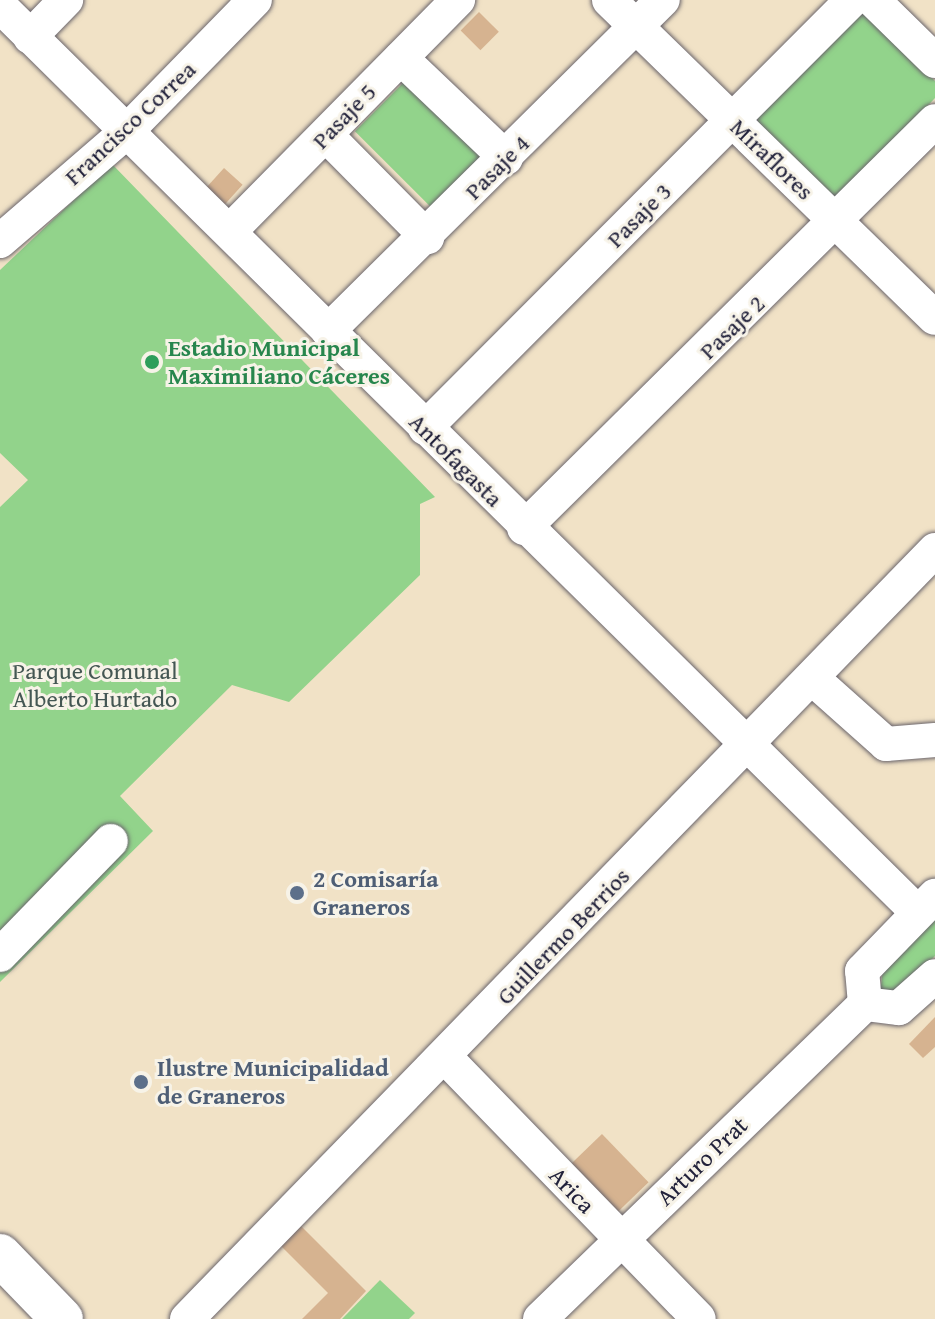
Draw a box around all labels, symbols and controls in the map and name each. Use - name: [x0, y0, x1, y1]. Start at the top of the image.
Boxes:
- street label: Francisco Correa: [59, 55, 201, 191]
- street label: Pasaje 5: [306, 77, 382, 155]
- street label: Miraflores: [724, 112, 820, 206]
- street label: Pasaje 4: [459, 129, 535, 205]
- street label: Pasaje 3: [601, 177, 677, 253]
- street label: Pasaje 2: [693, 289, 771, 365]
- place label: Estadio Municipal Maximiliano Cáceres: [168, 334, 390, 390]
- marker: Estadio Municipal Maximiliano Cáceres: [143, 353, 161, 371]
- street label: Antofagasta: [403, 407, 509, 513]
- park label: Parque Comunal Alberto Hurtado: [12, 657, 178, 713]
- street label: Guillermo Berrios: [491, 862, 635, 1010]
- place label: 2 Comisaría Graneros: [313, 865, 438, 921]
- marker: 2 Comisaría Graneros: [288, 884, 306, 902]
- place label: Ilustre Municipalidad de Graneros: [157, 1054, 389, 1110]
- marker: Ilustre Municipalidad de Graneros: [132, 1073, 150, 1091]
- street label: Arturo Prat: [651, 1111, 753, 1211]
- street label: Arica: [543, 1161, 601, 1219]

